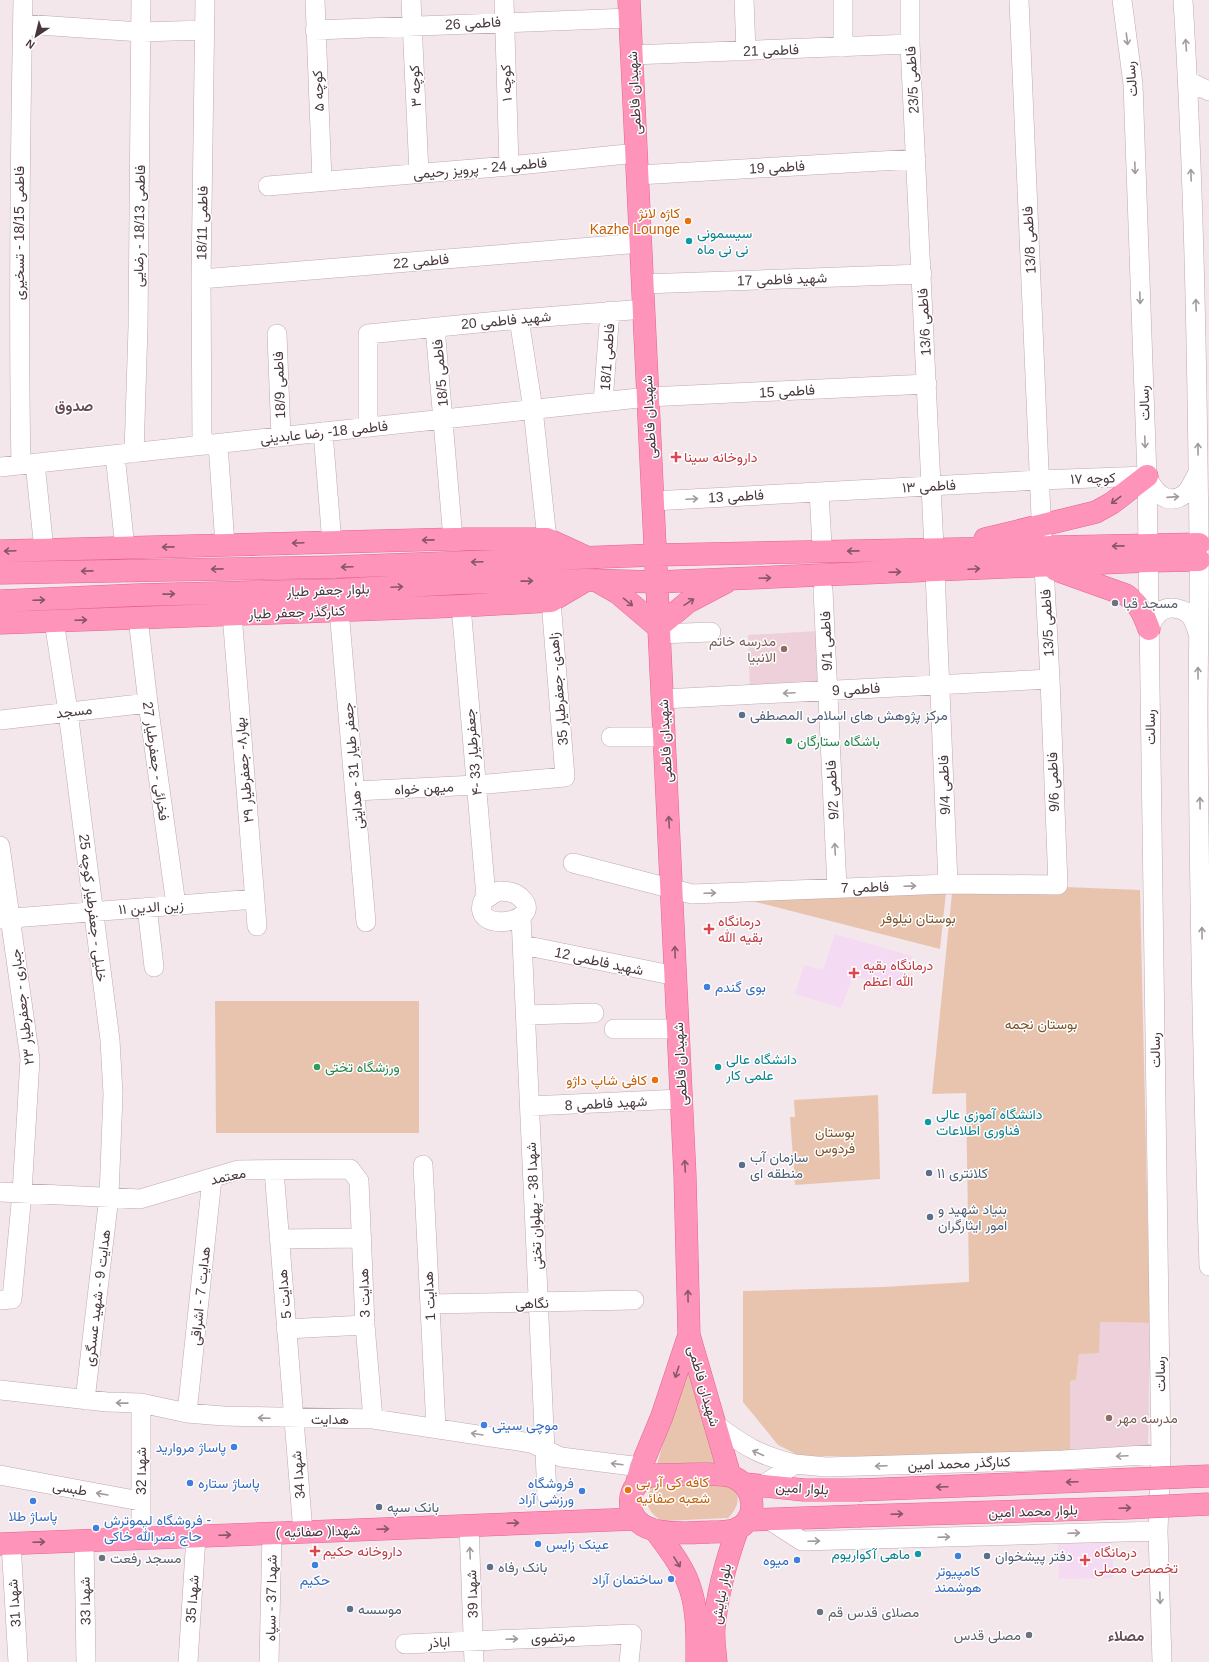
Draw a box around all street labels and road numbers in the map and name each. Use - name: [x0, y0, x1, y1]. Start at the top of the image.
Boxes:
- street label: فاطمی 26: [445, 14, 501, 33]
- street label: فاطمی 21: [743, 41, 799, 60]
- street label: فاطمی 23/5: [902, 46, 923, 114]
- street label: شهیدان فاطمی: [624, 51, 645, 135]
- street label: رسالت: [1121, 60, 1142, 97]
- street label: کوچه ۳: [406, 64, 426, 107]
- street label: کوچه ۱: [497, 64, 517, 102]
- street label: کوچه ۵: [309, 70, 329, 112]
- street label: فاطمی 24 - پرویز رحیمی: [412, 154, 548, 184]
- street label: فاطمی 19: [749, 158, 805, 177]
- street label: فاطمی 18/13 - رضایی: [130, 165, 149, 287]
- street label: فاطمی 18/15 - تسخیری: [11, 166, 28, 300]
- street label: فاطمی 18/11: [193, 186, 212, 260]
- street label: فاطمی 13/8: [1019, 206, 1040, 274]
- street label: فاطمی 22: [392, 251, 450, 272]
- street label: شهید فاطمی 17: [737, 269, 827, 290]
- street label: فاطمی 13/6: [914, 288, 935, 356]
- street label: شهید فاطمی 20: [460, 308, 552, 333]
- street label: فاطمی 18/1: [597, 323, 618, 391]
- street label: فاطمی 18/5: [429, 339, 452, 407]
- street label: فاطمی 18/9: [270, 351, 289, 419]
- street label: شهیدان فاطمی: [639, 375, 660, 459]
- street label: فاطمی 15: [759, 382, 815, 401]
- street label: رسالت: [1135, 385, 1154, 421]
- street label: فاطمی 18- رضا عابدینی: [259, 417, 389, 448]
- street label: کوچه ۱۷: [1070, 469, 1116, 489]
- street label: فاطمی ۱۳: [902, 477, 956, 496]
- street label: فاطمی 13: [708, 487, 764, 506]
- street label: بلوار جعفر طیار: [285, 581, 370, 600]
- street label: فاطمی 13/5: [1037, 589, 1058, 657]
- street label: کنارگذر جعفر طیار: [247, 602, 346, 623]
- street label: فاطمی 9/1: [817, 611, 836, 671]
- street label: زاهدی- جعفرطیار 35: [545, 631, 572, 746]
- street label: فاطمی 9: [832, 680, 881, 699]
- street label: شهیدان فاطمی: [655, 699, 676, 783]
- street label: فخرائی - جعفرطیار 27: [139, 700, 172, 822]
- street label: مسجد: [55, 701, 93, 722]
- street label: جعفر طیار 31 - هدایتی: [339, 702, 368, 830]
- street label: ۴- جعفرطیار 33: [461, 708, 486, 796]
- street label: رسالت: [1142, 709, 1159, 745]
- street label: بهار۸- جعفرطیار ۲۹: [231, 717, 258, 823]
- street label: فاطمی 9/6: [1044, 752, 1063, 812]
- street label: فاطمی 9/4: [935, 755, 954, 815]
- street label: فاطمی 9/2: [822, 760, 843, 820]
- street label: میهن خواه: [394, 778, 454, 799]
- street label: خلیلی - جعفرطیار کوچه 25: [74, 833, 110, 983]
- street label: فاطمی 7: [841, 878, 889, 897]
- street label: زین الدین ۱۱: [118, 897, 184, 918]
- street label: شهید فاطمی 12: [553, 944, 645, 979]
- street label: جباری - جعفرطیار ۲۳: [7, 948, 38, 1066]
- street label: شهیدان فاطمی: [670, 1022, 691, 1106]
- street label: رسالت: [1147, 1032, 1164, 1068]
- street label: شهید فاطمی 8: [564, 1093, 648, 1114]
- street label: شهدا 38 - پهلوان تختی: [523, 1142, 547, 1270]
- street label: معتمد: [209, 1164, 247, 1188]
- street label: هدایت 9 - شهید عسگری: [81, 1228, 114, 1368]
- street label: هدایت 7 - اشراقی: [187, 1245, 214, 1346]
- street label: هدایت 5: [274, 1268, 294, 1319]
- street label: هدایت 3: [355, 1268, 373, 1318]
- street label: هدایت 1: [420, 1271, 438, 1321]
- street label: نگاهی: [515, 1295, 549, 1312]
- street label: شهیدان فاطمی: [684, 1344, 723, 1429]
- street label: رسالت: [1152, 1356, 1169, 1392]
- street label: هدایت: [311, 1411, 349, 1427]
- street label: شهدا 32: [133, 1447, 150, 1495]
- street label: شهدا 34: [288, 1450, 309, 1500]
- street label: کنارگذر محمد امین: [907, 1453, 1011, 1474]
- street label: طبسی: [51, 1477, 89, 1500]
- street label: بلوار امین: [775, 1479, 829, 1498]
- street label: بلوار محمد امین: [988, 1501, 1078, 1522]
- street label: شهدا( صفائیه ): [275, 1522, 361, 1541]
- street label: شهدا 37 - سپاه: [262, 1554, 282, 1642]
- street label: بلوار نیایش: [708, 1562, 735, 1626]
- street label: شهدا 39: [463, 1570, 482, 1618]
- street label: شهدا 35: [182, 1574, 203, 1624]
- street label: شهدا 33: [77, 1577, 94, 1625]
- street label: شهدا 31: [4, 1578, 25, 1628]
- street label: مرتضوی: [531, 1628, 575, 1647]
- street label: اباذر: [426, 1633, 451, 1652]

